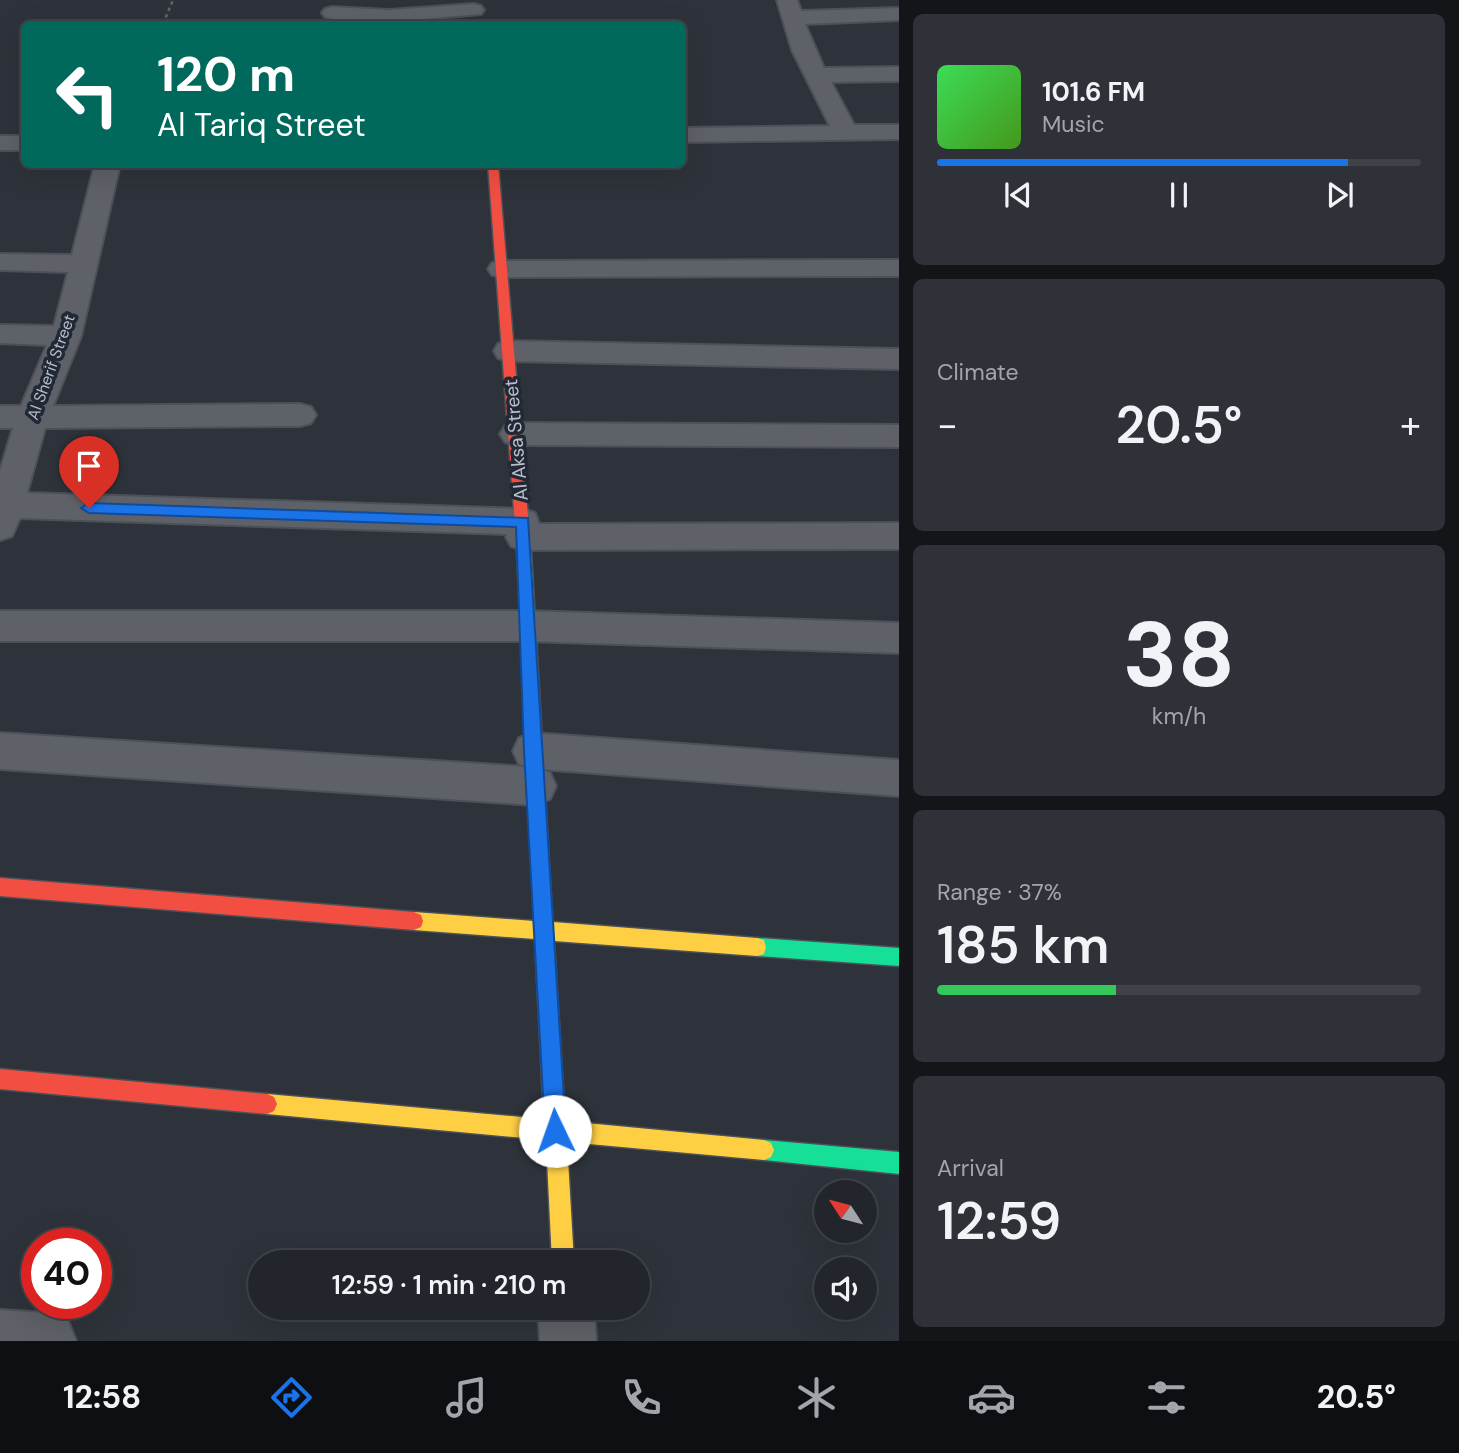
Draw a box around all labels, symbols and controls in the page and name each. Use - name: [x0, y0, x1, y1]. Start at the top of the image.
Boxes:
- text: 120 m: [157, 42, 295, 106]
- icon: left: [42, 49, 133, 140]
- text: 101.6 FM: [1042, 75, 1145, 109]
- text: Al Tariq Street: [157, 104, 366, 146]
- text: Music: [1042, 109, 1105, 139]
- icon: previous: [999, 176, 1037, 214]
- icon: pause: [1160, 176, 1198, 214]
- icon: next: [1321, 176, 1359, 214]
- street label: Al Sherif Street: [22, 311, 80, 423]
- text: Climate: [937, 357, 1019, 387]
- street label: Al Aksa Street: [498, 378, 534, 502]
- text: 20.5°: [1116, 391, 1242, 459]
- text: −: [937, 400, 958, 450]
- text: +: [1400, 400, 1421, 450]
- pin: [59, 436, 119, 508]
- icon: arrive: [70, 447, 108, 485]
- text: 38: [1123, 596, 1235, 714]
- text: km/h: [1152, 701, 1206, 731]
- text: Range · 37%: [937, 877, 1062, 907]
- text: 185 km: [937, 911, 1109, 979]
- position arrow: [518, 1094, 592, 1168]
- text: Arrival: [937, 1153, 1004, 1183]
- north arrow: [814, 1180, 877, 1242]
- map controls: [814, 1180, 877, 1320]
- text: 12:59: [937, 1187, 1061, 1255]
- speed limit sign: 40: [21, 1228, 112, 1319]
- button: sound: [814, 1257, 877, 1320]
- text: 12:59 · 1 min · 210 m: [332, 1268, 566, 1302]
- icon: directions: [267, 1373, 316, 1422]
- icon: music: [442, 1373, 491, 1422]
- icon: phone: [617, 1373, 666, 1422]
- icon: climate: [792, 1373, 841, 1422]
- icon: car: [967, 1373, 1016, 1422]
- icon: filters: [1142, 1373, 1191, 1422]
- text: 12:58: [63, 1376, 141, 1418]
- text: 20.5°: [1317, 1376, 1396, 1418]

